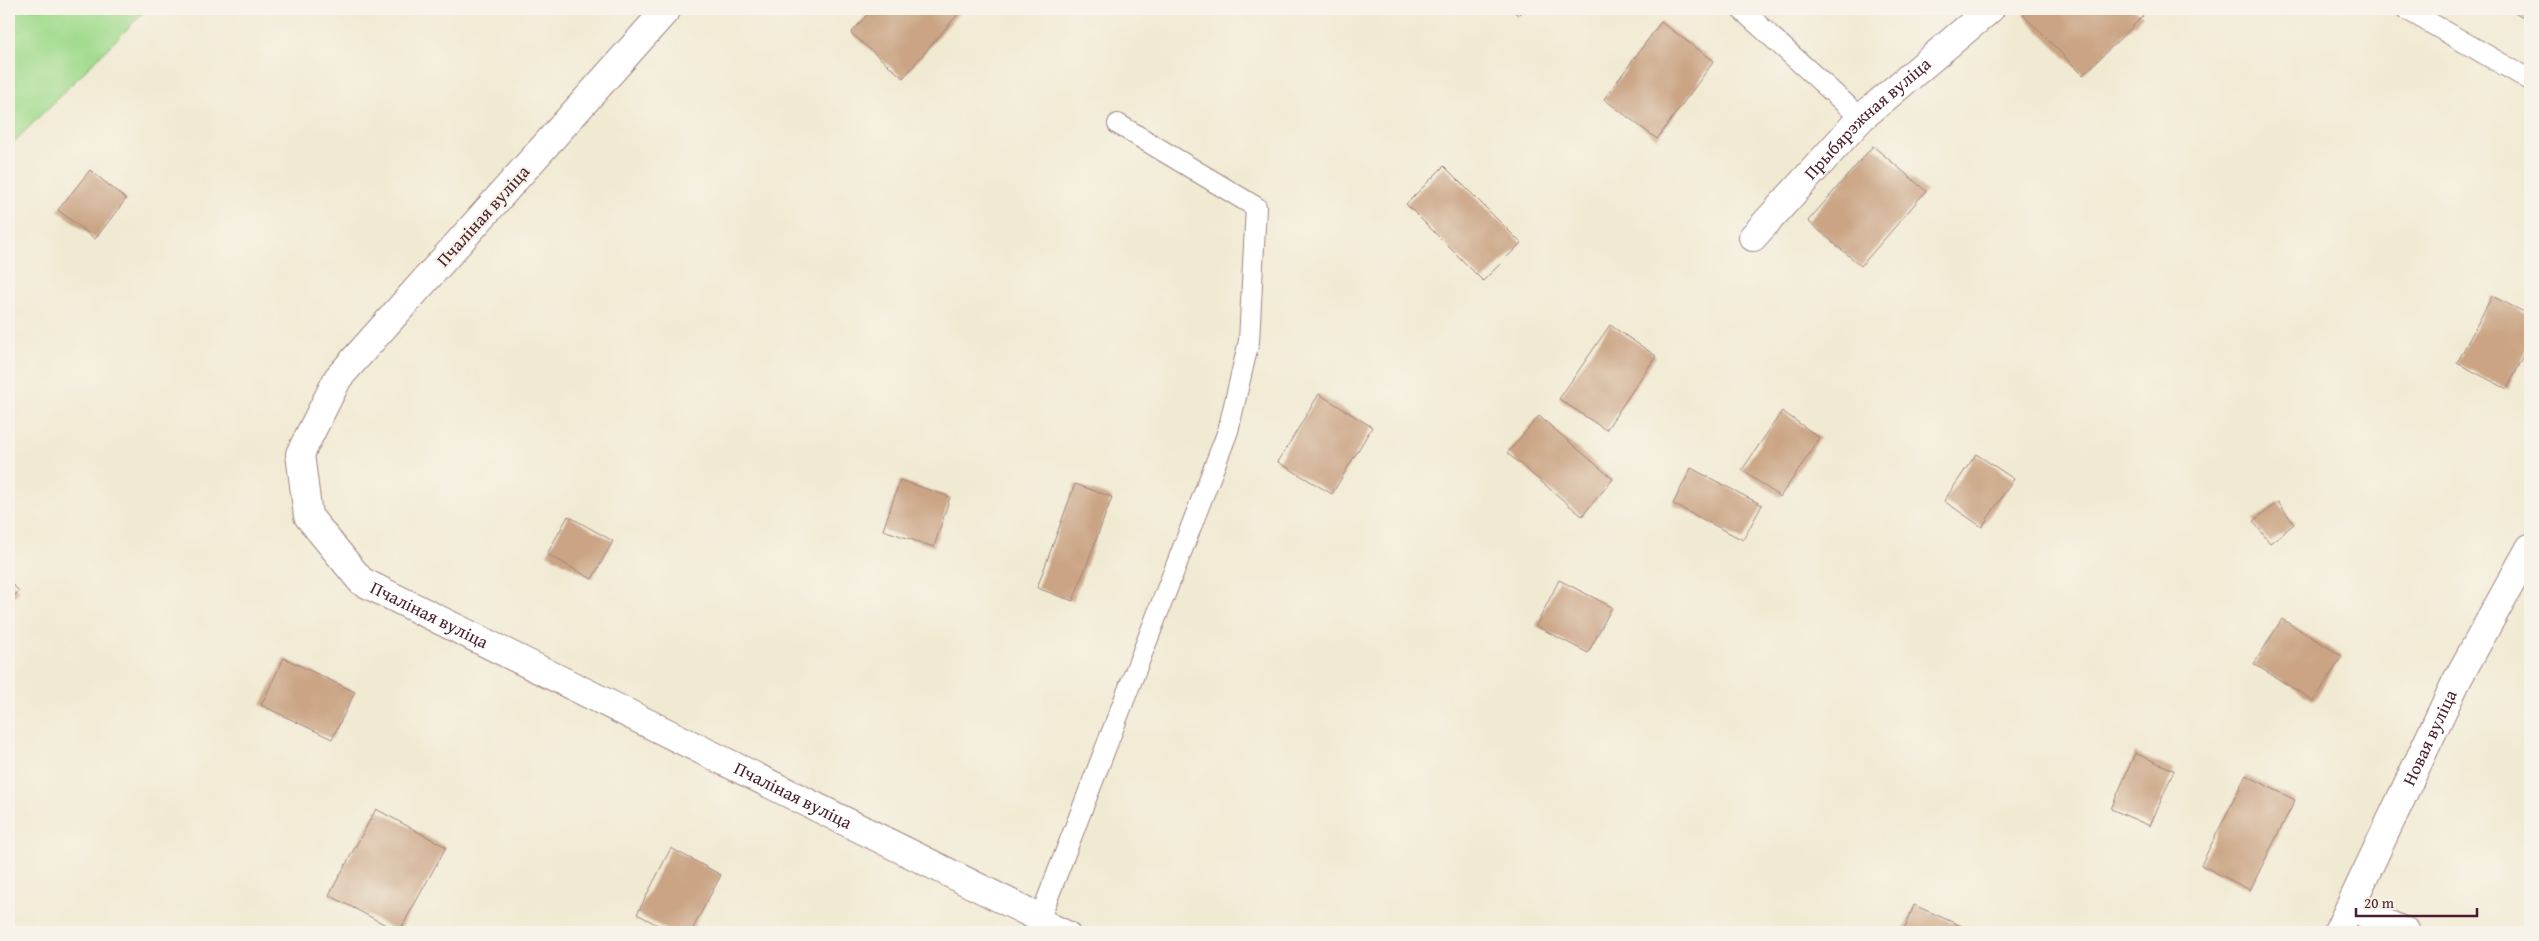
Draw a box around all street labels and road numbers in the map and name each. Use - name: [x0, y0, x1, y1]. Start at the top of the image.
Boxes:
- street label: Прыбярэжная вуліца: [1797, 50, 1937, 186]
- street label: Пчаліная вуліца: [430, 159, 536, 272]
- street label: Пчаліная вуліца: [366, 574, 494, 655]
- street label: Новая вуліца: [2395, 685, 2464, 790]
- street label: Пчаліная вуліца: [730, 754, 857, 836]

